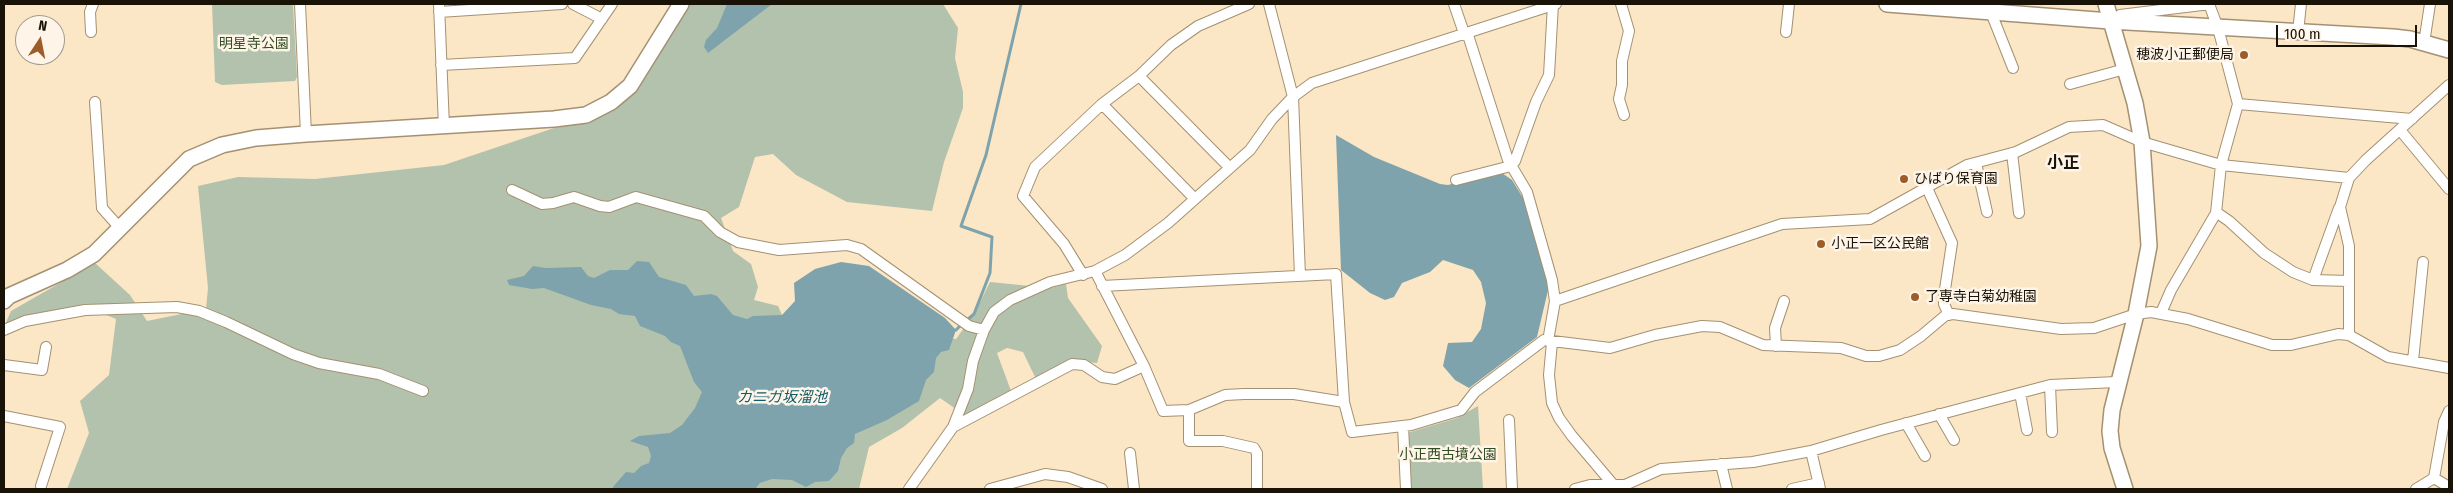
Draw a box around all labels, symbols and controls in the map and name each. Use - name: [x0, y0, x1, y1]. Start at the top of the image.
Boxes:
- north arrow: [15, 15, 65, 65]
- scale bar: [2278, 15, 2419, 47]
- text: N: [37, 17, 48, 35]
- text: 100 m: [2284, 25, 2321, 43]
- park label: 明星寺公園: [219, 36, 289, 52]
- place label: 穂波小正郵便局: [2136, 47, 2234, 63]
- marker: 穂波小正郵便局: [2238, 49, 2250, 61]
- district label: 小正: [2047, 154, 2079, 174]
- place label: ひばり保育園: [1914, 171, 1998, 187]
- marker: ひばり保育園: [1898, 173, 1910, 185]
- place label: 小正一区公民館: [1831, 236, 1929, 252]
- marker: 小正一区公民館: [1815, 238, 1827, 250]
- place label: 了専寺白菊幼稚園: [1925, 289, 2037, 305]
- marker: 了専寺白菊幼稚園: [1909, 291, 1921, 303]
- water label: カニガ坂溜池: [737, 389, 827, 407]
- park label: 小正西古墳公園: [1399, 447, 1497, 463]

